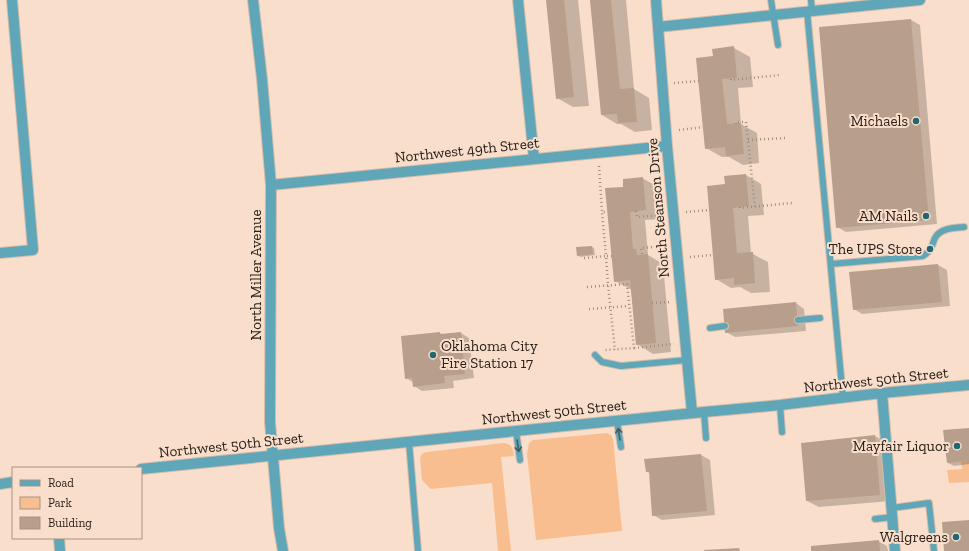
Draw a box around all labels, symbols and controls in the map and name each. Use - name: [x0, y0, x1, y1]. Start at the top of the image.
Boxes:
- place label: Michaels: [850, 112, 908, 130]
- marker: Michaels: [911, 116, 921, 126]
- street label: Northwest 49th Street: [394, 133, 541, 167]
- street label: North Steanson Drive: [643, 137, 673, 279]
- place label: AM Nails: [859, 207, 918, 225]
- street label: North Miller Avenue: [247, 210, 265, 340]
- marker: AM Nails: [921, 211, 931, 221]
- place label: The UPS Store: [828, 240, 922, 258]
- marker: The UPS Store: [925, 244, 935, 254]
- place label: Oklahoma City Fire Station 17: [441, 337, 538, 372]
- marker: Oklahoma City Fire Station 17: [428, 350, 438, 360]
- street label: Northwest 50th Street: [803, 363, 950, 397]
- street label: Northwest 50th Street: [481, 395, 628, 429]
- street label: Northwest 50th Street: [158, 428, 305, 462]
- one-way arrow: [615, 428, 623, 441]
- place label: Mayfair Liquor: [853, 437, 949, 455]
- one-way arrow: [514, 439, 522, 452]
- marker: Mayfair Liquor: [952, 441, 962, 451]
- legend: [12, 467, 142, 539]
- text: Road: [48, 476, 74, 490]
- text: Park: [48, 496, 73, 510]
- text: Building: [48, 516, 92, 530]
- place label: Walgreens: [880, 528, 948, 546]
- marker: Walgreens: [951, 532, 961, 542]

